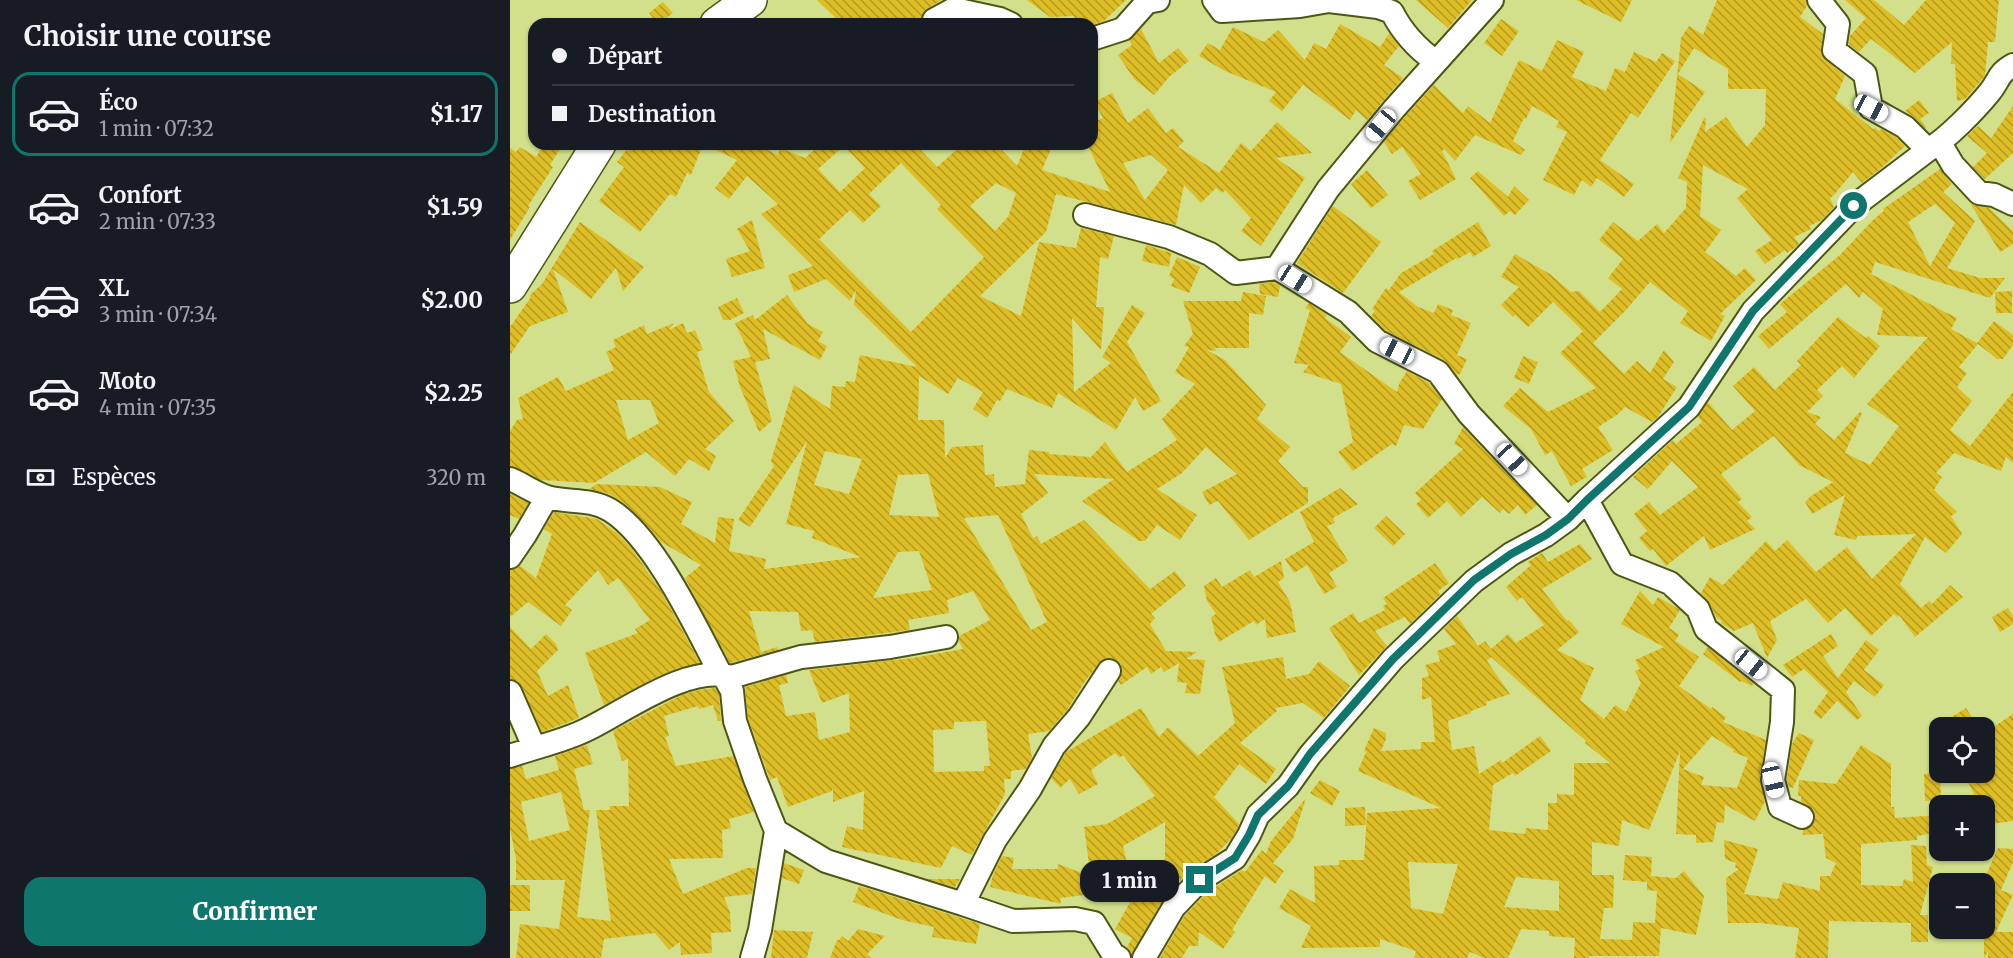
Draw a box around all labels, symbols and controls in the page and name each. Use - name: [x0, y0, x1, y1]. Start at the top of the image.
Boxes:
- text: Choisir une course: [24, 19, 271, 53]
- text: Départ: [588, 42, 662, 70]
- icon: car: [27, 87, 81, 141]
- text: Éco: [99, 88, 138, 116]
- car: [1851, 92, 1891, 124]
- text: $1.17: [430, 100, 483, 128]
- text: Destination: [588, 100, 716, 128]
- car: [1363, 105, 1399, 145]
- text: 1 min · 07:32: [99, 116, 214, 141]
- icon: car: [27, 180, 81, 234]
- text: Confort: [99, 181, 182, 209]
- route start: [1840, 192, 1867, 219]
- text: $1.59: [426, 193, 483, 221]
- text: 2 min · 07:33: [99, 209, 216, 234]
- car: [1275, 262, 1315, 296]
- icon: car: [27, 273, 81, 327]
- text: XL: [99, 274, 129, 302]
- text: $2.00: [421, 286, 483, 314]
- text: 3 min · 07:34: [99, 302, 217, 327]
- car: [1377, 335, 1417, 367]
- icon: car: [27, 366, 81, 420]
- text: Moto: [99, 367, 156, 395]
- text: $2.25: [424, 379, 483, 407]
- text: 4 min · 07:35: [99, 395, 216, 420]
- car: [1493, 440, 1531, 478]
- icon: cash: [24, 461, 57, 494]
- text: Espèces: [72, 463, 156, 491]
- text: 320 m: [426, 465, 486, 490]
- car: [1731, 646, 1771, 682]
- map controls: [1929, 717, 1995, 939]
- button: locate: [1929, 717, 1995, 783]
- car: [1760, 760, 1786, 800]
- button: +: [1929, 795, 1995, 861]
- callout: 1 min: [1080, 859, 1179, 901]
- route end: [1186, 866, 1213, 893]
- text: 1 min: [1102, 868, 1157, 893]
- button: −: [1929, 873, 1995, 939]
- button: Confirmer: [24, 877, 486, 946]

